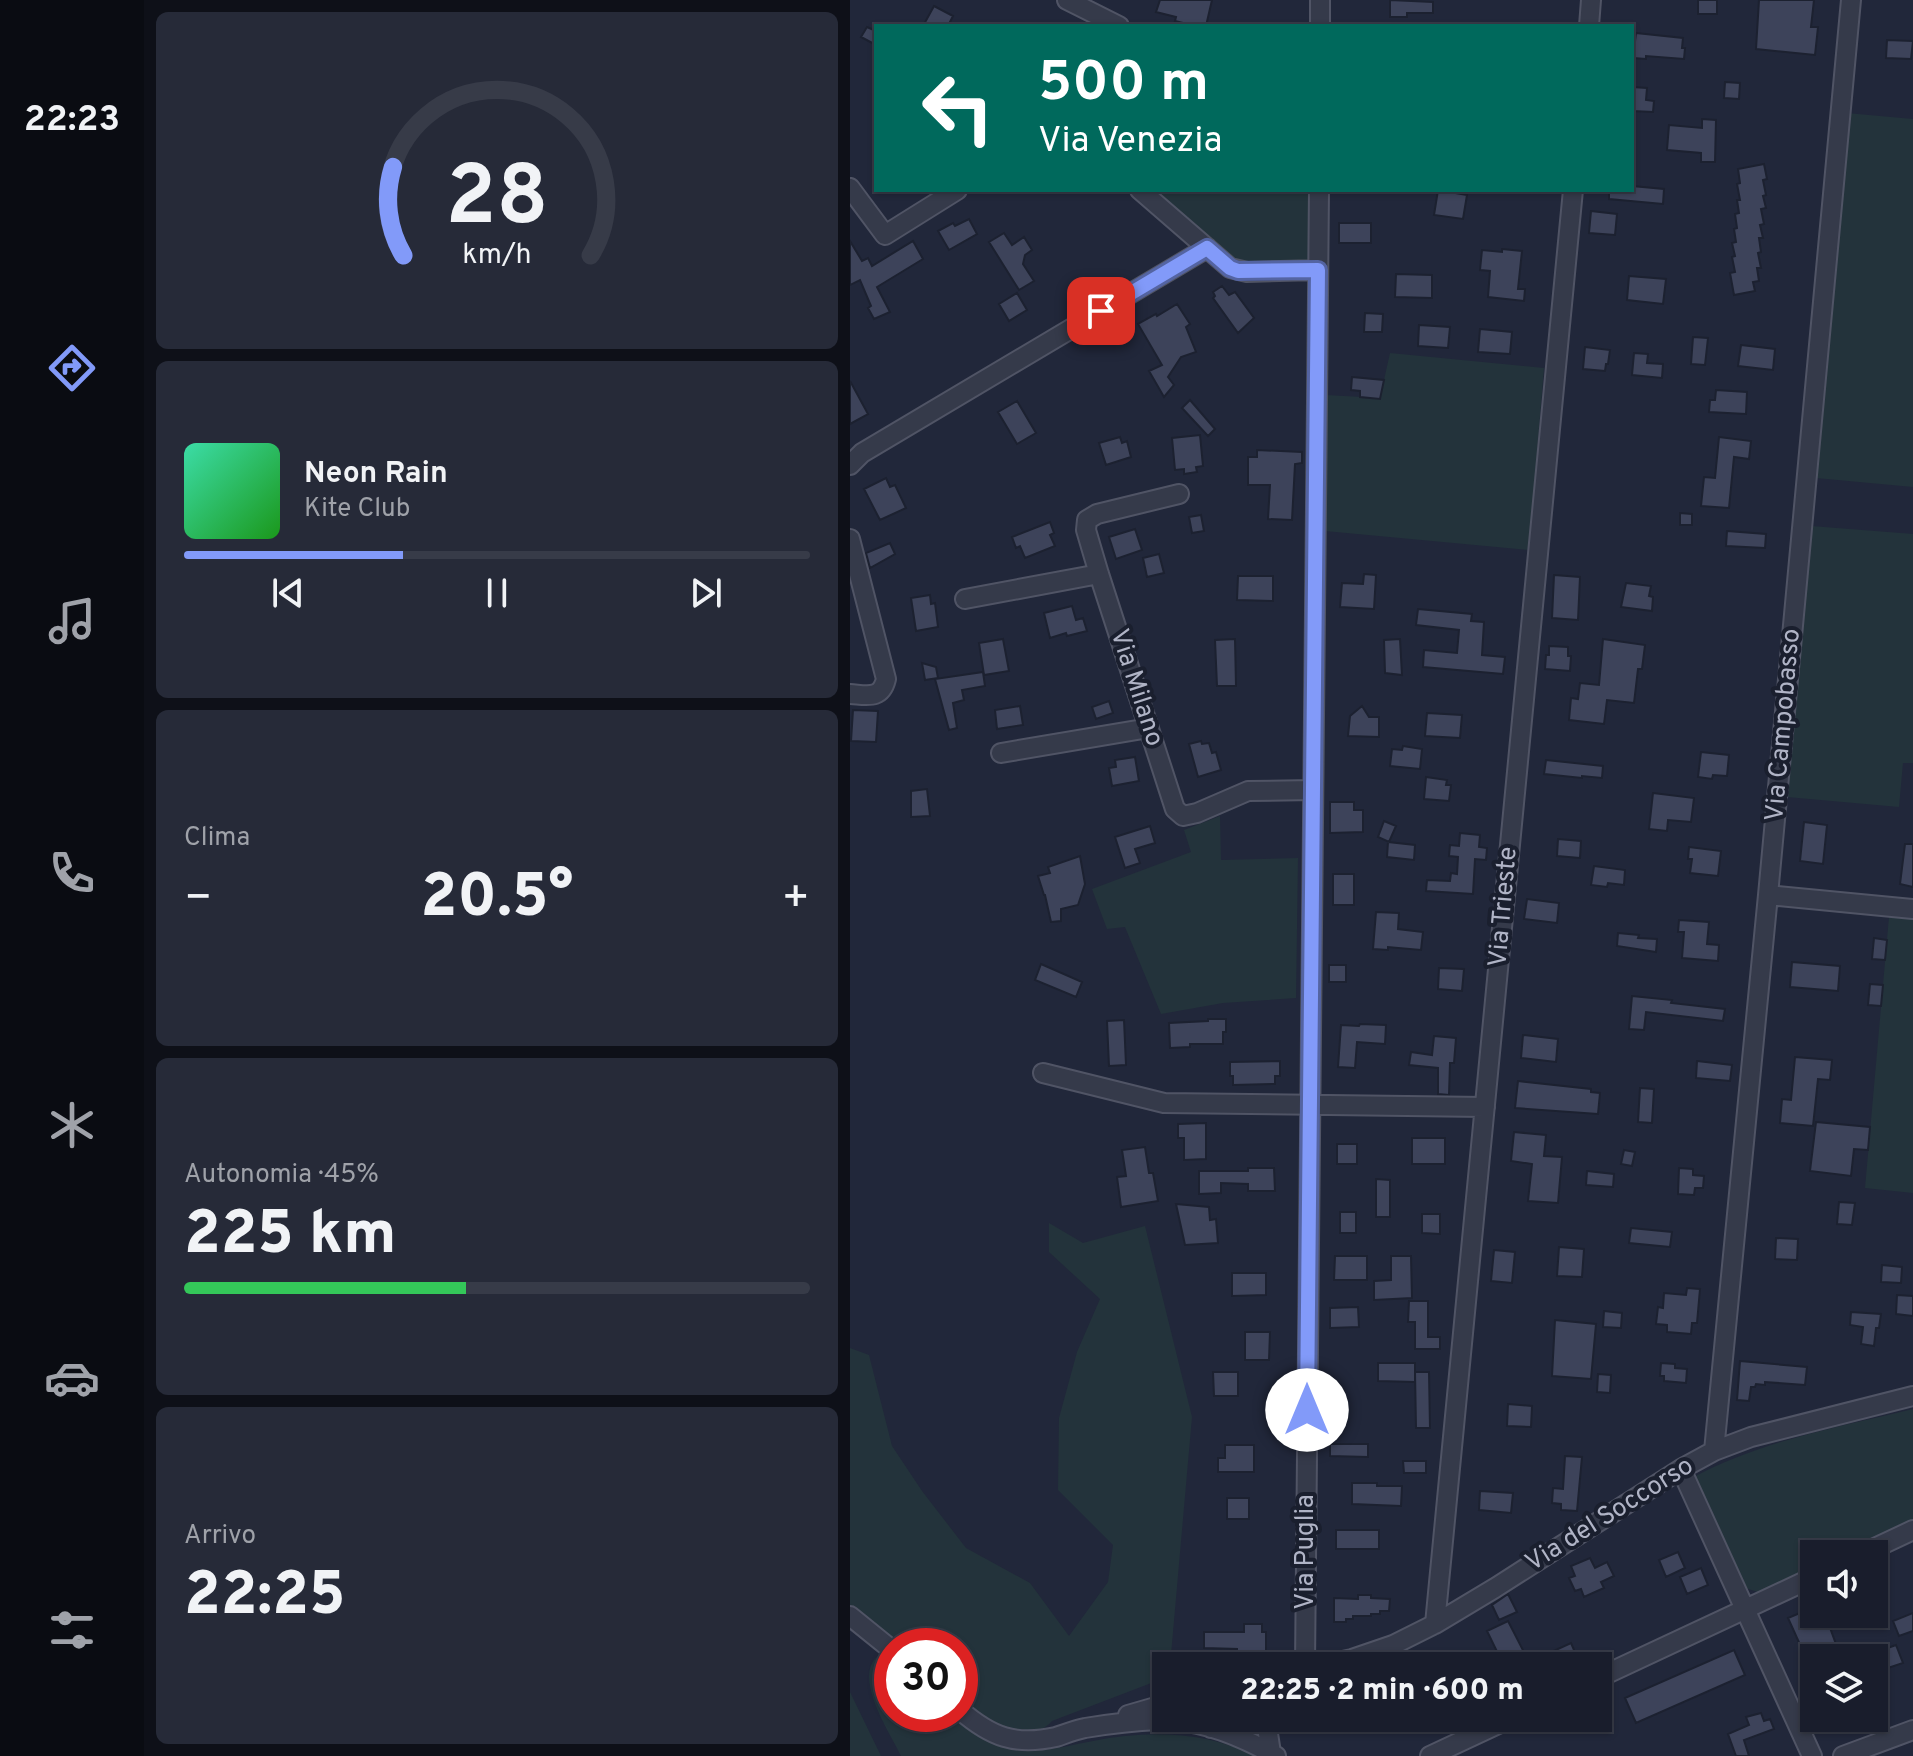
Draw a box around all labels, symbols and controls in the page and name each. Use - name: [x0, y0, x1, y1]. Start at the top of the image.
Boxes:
- text: 500 m: [1038, 50, 1209, 120]
- icon: left: [906, 56, 1010, 160]
- text: 22:23: [24, 98, 120, 144]
- text: Via Venezia: [1038, 119, 1222, 165]
- text: 28: [445, 149, 549, 254]
- text: km/h: [462, 239, 532, 275]
- pin: [1067, 277, 1135, 345]
- icon: arrive: [1079, 289, 1123, 333]
- icon: directions: [44, 340, 100, 396]
- text: Neon Rain: [304, 456, 448, 493]
- text: Kite Club: [304, 493, 410, 526]
- icon: previous: [266, 571, 310, 615]
- icon: pause: [475, 571, 519, 615]
- icon: next: [684, 571, 728, 615]
- icon: music: [44, 593, 100, 649]
- street label: Via Milano: [1102, 625, 1170, 751]
- street label: Via Campobasso: [1759, 627, 1809, 823]
- text: Clima: [184, 822, 250, 855]
- icon: phone: [44, 845, 100, 901]
- street label: Via Trieste: [1482, 845, 1526, 969]
- text: 20.5°: [421, 862, 573, 938]
- text: −: [184, 872, 212, 928]
- text: +: [782, 872, 810, 928]
- icon: climate: [44, 1097, 100, 1153]
- text: Autonomia · 45%: [184, 1159, 379, 1192]
- text: 225 km: [184, 1199, 396, 1275]
- icon: car: [44, 1350, 100, 1406]
- position arrow: [1265, 1368, 1349, 1452]
- street label: Via del Soccorso: [1520, 1450, 1700, 1580]
- street label: Via Puglia: [1290, 1494, 1323, 1610]
- text: Arrivo: [184, 1520, 256, 1553]
- map controls: [1800, 1540, 1888, 1732]
- button: sound: [1800, 1540, 1888, 1628]
- text: 22:25: [184, 1560, 345, 1636]
- icon: filters: [44, 1602, 100, 1658]
- speed limit sign: 30: [874, 1628, 978, 1732]
- button: layers: [1800, 1644, 1888, 1732]
- text: 22:25 · 2 min · 600 m: [1240, 1673, 1524, 1710]

